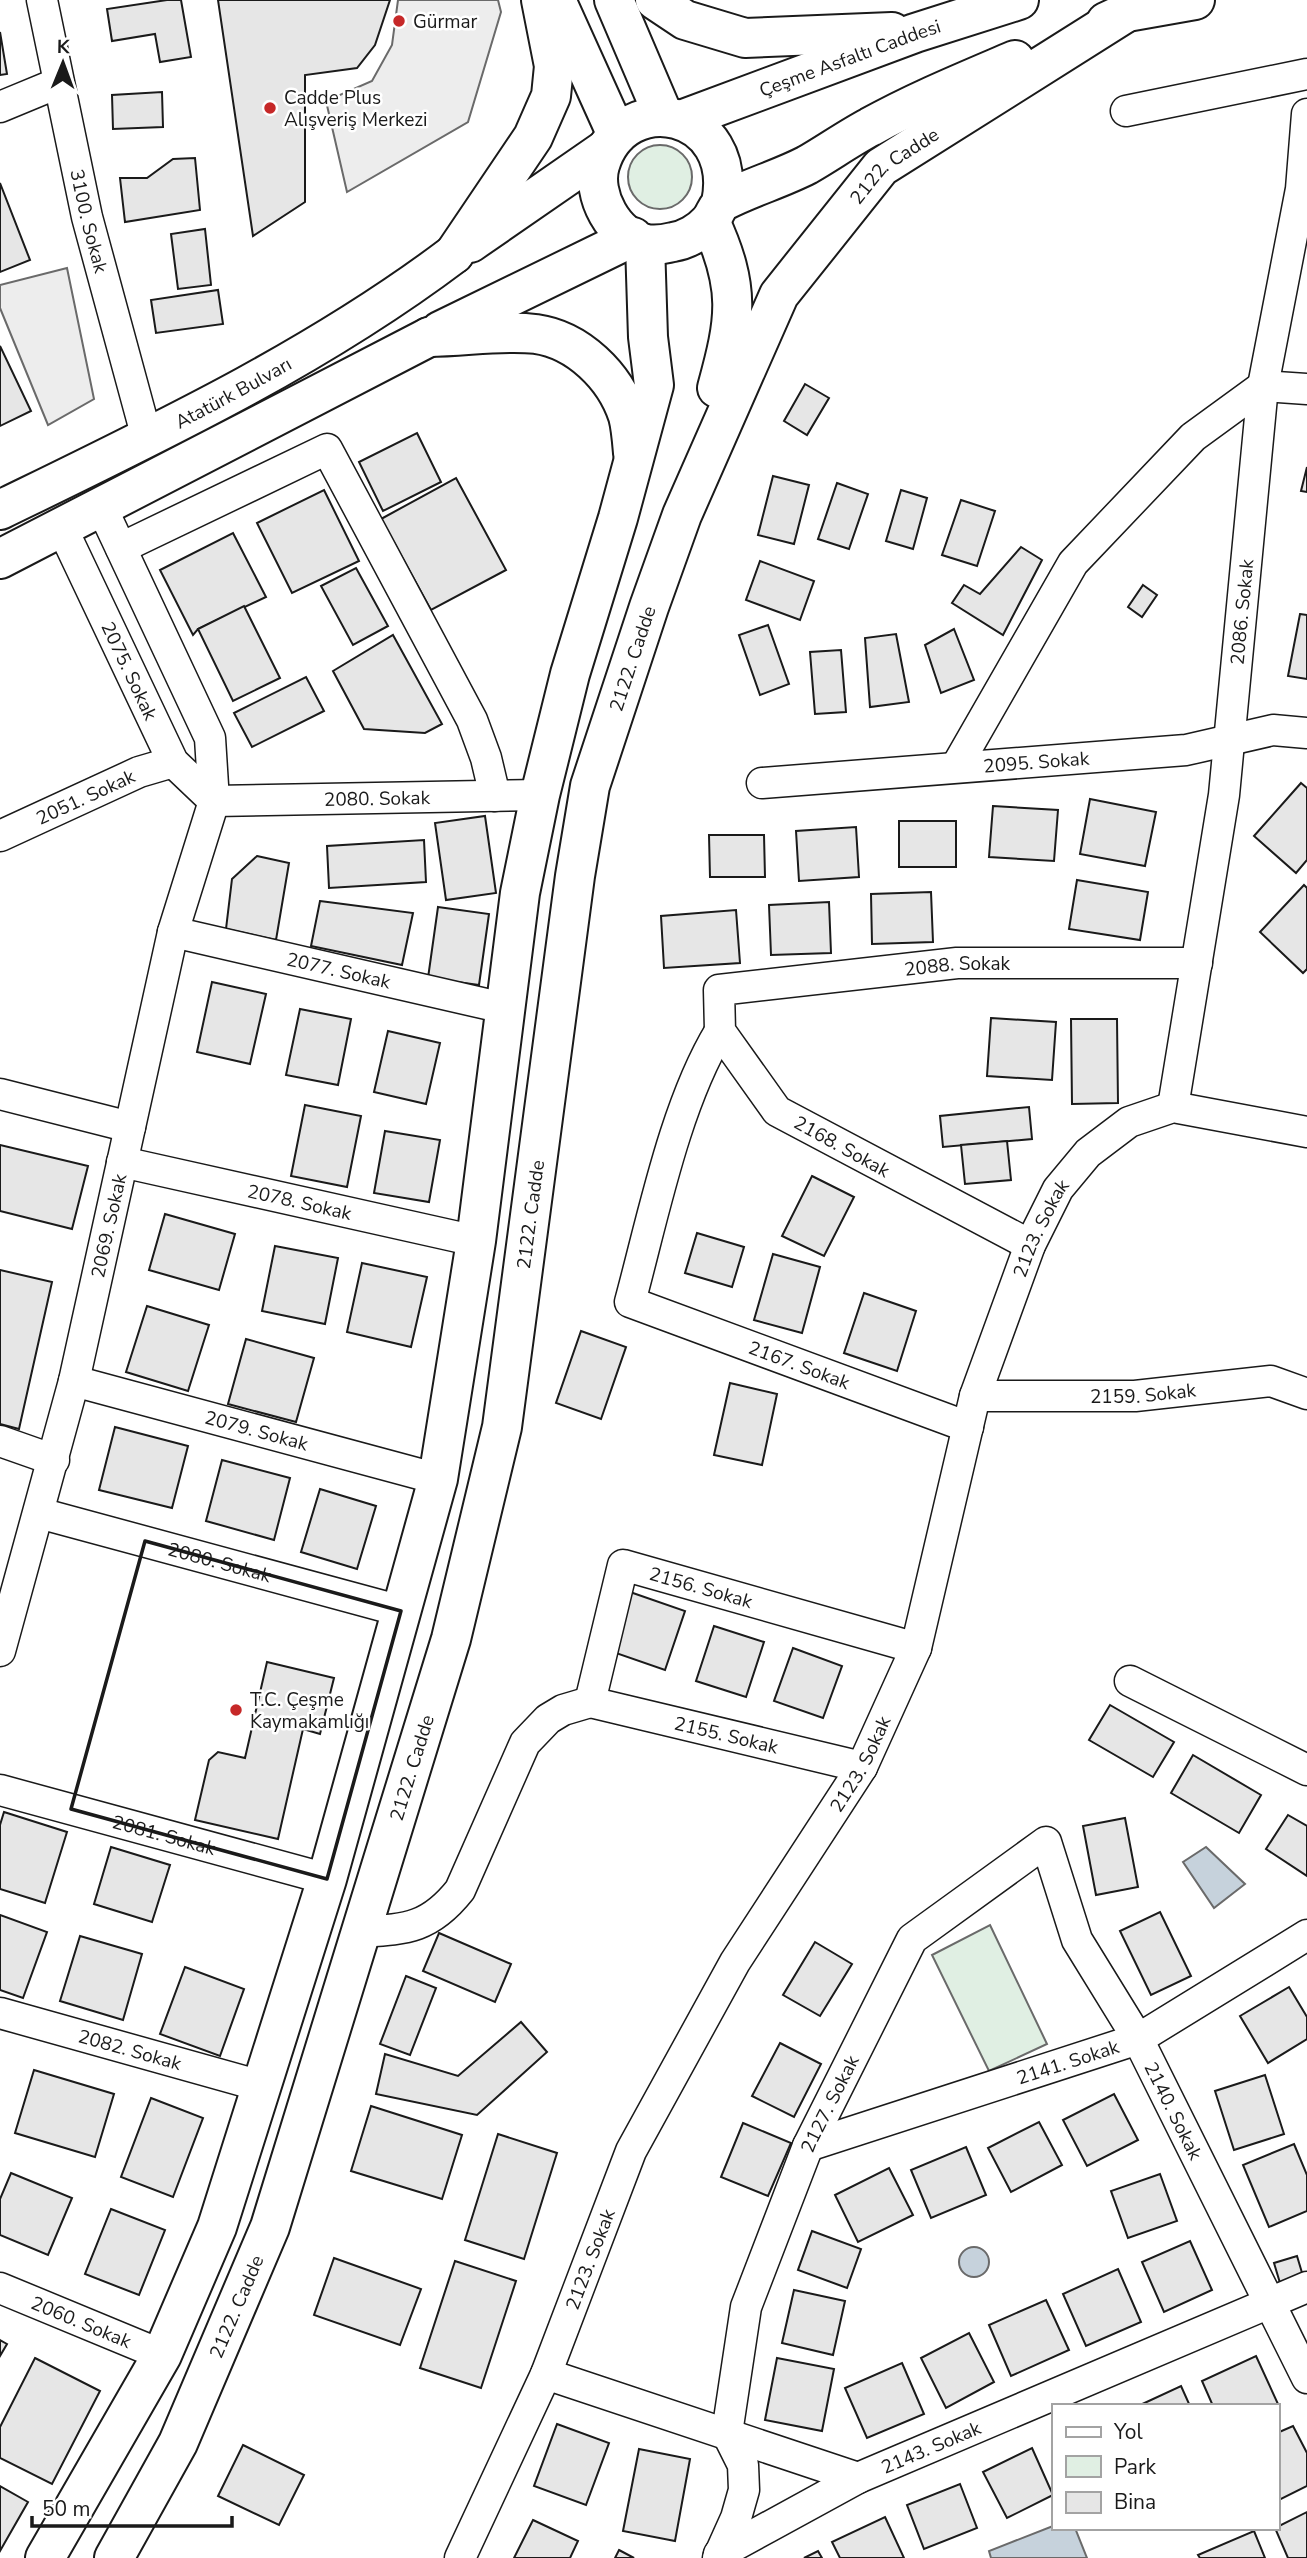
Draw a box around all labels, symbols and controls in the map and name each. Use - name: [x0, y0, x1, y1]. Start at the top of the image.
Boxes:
- place label: Gürmar: [413, 9, 478, 35]
- marker: Gürmar: [391, 13, 407, 29]
- street label: Çeşme Asfaltı Caddesi: [756, 14, 944, 104]
- north arrow: [28, 28, 98, 98]
- text: K: [57, 34, 71, 60]
- place label: Cadde Plus Alışveriş Merkezi: [284, 85, 428, 133]
- marker: Cadde Plus Alışveriş Merkezi: [262, 100, 278, 116]
- street label: 2122. Cadde: [844, 122, 944, 210]
- street label: 3100. Sokak: [63, 167, 114, 277]
- street label: Atatürk Bulvarı: [171, 351, 296, 435]
- street label: 2086. Sokak: [1224, 558, 1260, 666]
- street label: 2122. Cadde: [603, 603, 663, 715]
- street label: 2075. Sokak: [94, 618, 164, 725]
- street label: 2095. Sokak: [982, 746, 1091, 780]
- street label: 2051. Sokak: [32, 763, 140, 832]
- street label: 2080. Sokak: [324, 785, 431, 813]
- street label: 2077. Sokak: [284, 946, 394, 996]
- street label: 2088. Sokak: [903, 951, 1010, 983]
- street label: 2168. Sokak: [789, 1110, 895, 1184]
- street label: 2122. Cadde: [511, 1159, 551, 1271]
- street label: 2069. Sokak: [85, 1171, 133, 1281]
- street label: 2123. Sokak: [1007, 1173, 1076, 1281]
- street label: 2078. Sokak: [245, 1178, 355, 1227]
- street label: 2167. Sokak: [745, 1335, 854, 1396]
- street label: 2159. Sokak: [1090, 1377, 1198, 1410]
- street label: 2079. Sokak: [202, 1405, 311, 1458]
- street label: 2080. Sokak: [165, 1536, 274, 1589]
- street label: 2156. Sokak: [646, 1561, 756, 1615]
- place label: T.C. Çeşme Kaymakamlığı: [250, 1687, 369, 1735]
- marker: T.C. Çeşme Kaymakamlığı: [228, 1702, 244, 1718]
- street label: 2155. Sokak: [671, 1711, 781, 1761]
- street label: 2122. Cadde: [384, 1712, 441, 1824]
- street label: 2123. Sokak: [824, 1712, 898, 1818]
- street label: 2081. Sokak: [109, 1809, 219, 1862]
- street label: 2082. Sokak: [75, 2024, 185, 2077]
- street label: 2141. Sokak: [1014, 2034, 1123, 2091]
- street label: 2127. Sokak: [795, 2051, 866, 2156]
- street label: 2140. Sokak: [1138, 2058, 1208, 2165]
- street label: 2123. Sokak: [560, 2205, 622, 2314]
- street label: 2122. Cadde: [204, 2251, 271, 2362]
- street label: 2060. Sokak: [27, 2290, 135, 2355]
- legend: [1052, 2404, 1279, 2530]
- street label: 2143. Sokak: [877, 2415, 986, 2481]
- text: Yol: [1113, 2418, 1144, 2446]
- text: Park: [1114, 2453, 1156, 2481]
- scale bar: [32, 2484, 231, 2528]
- text: Bina: [1114, 2488, 1156, 2516]
- text: 50 m: [42, 2495, 91, 2523]

